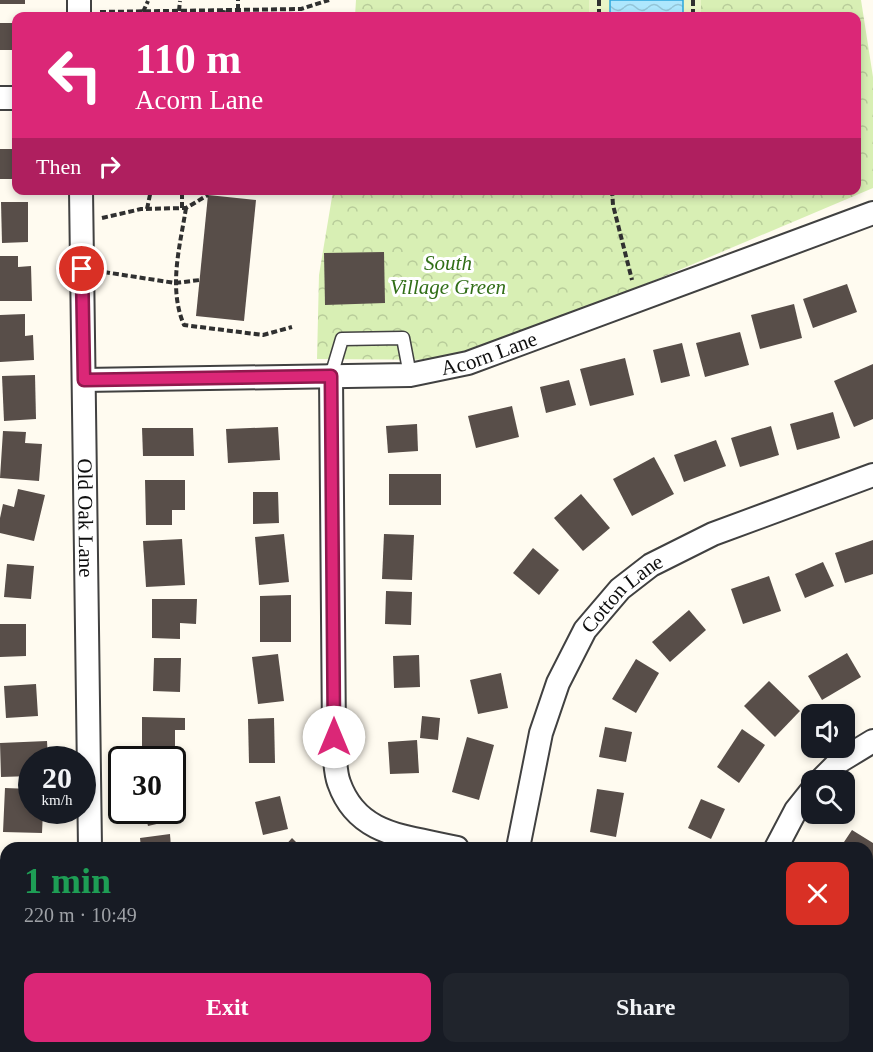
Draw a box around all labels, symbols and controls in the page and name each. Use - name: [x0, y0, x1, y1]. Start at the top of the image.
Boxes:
- icon: left: [36, 36, 114, 114]
- text: 110 m: [135, 36, 241, 82]
- text: Acorn Lane: [135, 85, 263, 115]
- icon: right: [93, 150, 126, 183]
- text: Then: [36, 154, 81, 179]
- pin: [56, 243, 107, 294]
- park label: South Village Green: [390, 251, 506, 299]
- icon: arrive: [65, 252, 98, 285]
- street label: Acorn Lane: [439, 327, 540, 380]
- street label: Old Oak Lane: [73, 458, 98, 578]
- street label: Cotton Lane: [576, 549, 667, 638]
- map controls: [801, 704, 855, 824]
- button: sound: [801, 704, 855, 758]
- position arrow: [302, 705, 366, 769]
- speed limit sign: 30: [108, 746, 186, 824]
- text: 20: [42, 761, 72, 794]
- button: search: [801, 770, 855, 824]
- text: km/h: [42, 792, 72, 808]
- text: 1 min: [24, 861, 111, 901]
- button: close: [786, 862, 849, 925]
- text: 220 m · 10:49: [24, 904, 137, 926]
- button: Exit: [24, 973, 431, 1042]
- button: Share: [443, 973, 849, 1042]

